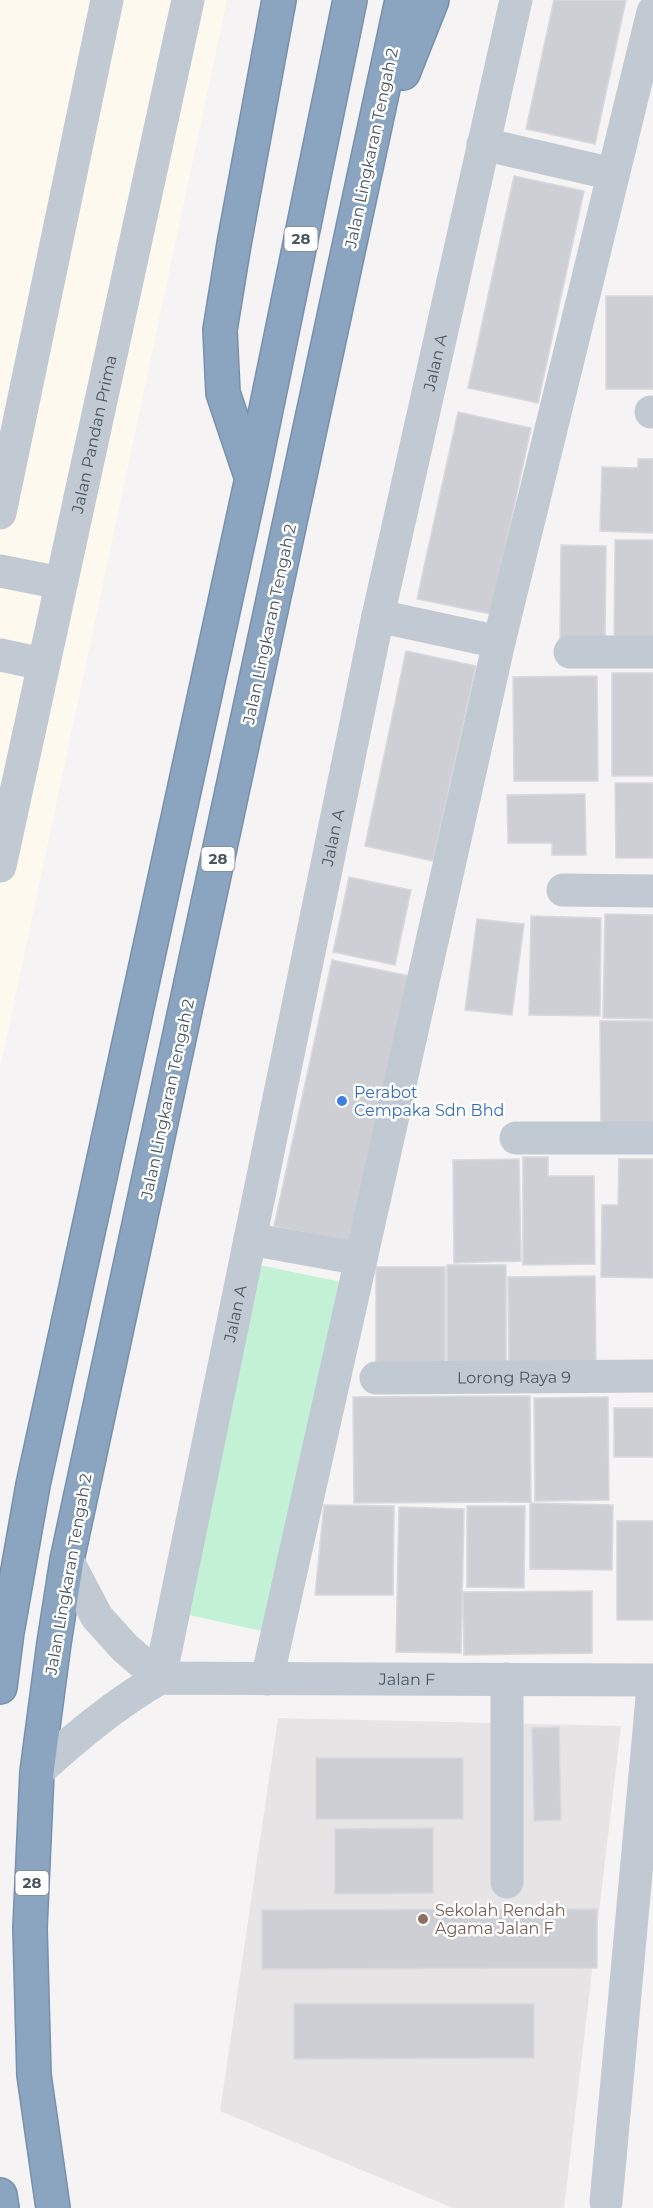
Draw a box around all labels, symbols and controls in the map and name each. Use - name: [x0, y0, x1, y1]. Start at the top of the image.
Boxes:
- street label: Jalan Lingkaran Tengah 2: [341, 46, 402, 251]
- road number: 28: [284, 227, 318, 251]
- street label: Jalan A: [419, 332, 451, 394]
- street label: Jalan Pandan Prima: [68, 353, 121, 516]
- street label: Jalan Lingkaran Tengah 2: [239, 522, 300, 727]
- street label: Jalan A: [318, 807, 348, 869]
- road number: 28: [202, 847, 234, 871]
- street label: Jalan Lingkaran Tengah 2: [137, 997, 198, 1202]
- place label: Perabot Cempaka Sdn Bhd: [354, 1083, 504, 1120]
- marker: Perabot Cempaka Sdn Bhd: [335, 1094, 349, 1108]
- street label: Jalan A: [220, 1283, 251, 1345]
- street label: Lorong Raya 9: [457, 1368, 571, 1387]
- street label: Jalan Lingkaran Tengah 2: [41, 1472, 96, 1677]
- street label: Jalan F: [378, 1670, 435, 1689]
- road number: 28: [15, 1871, 48, 1895]
- place label: Sekolah Rendah Agama Jalan F: [435, 1901, 566, 1938]
- marker: Sekolah Rendah Agama Jalan F: [416, 1912, 430, 1926]

